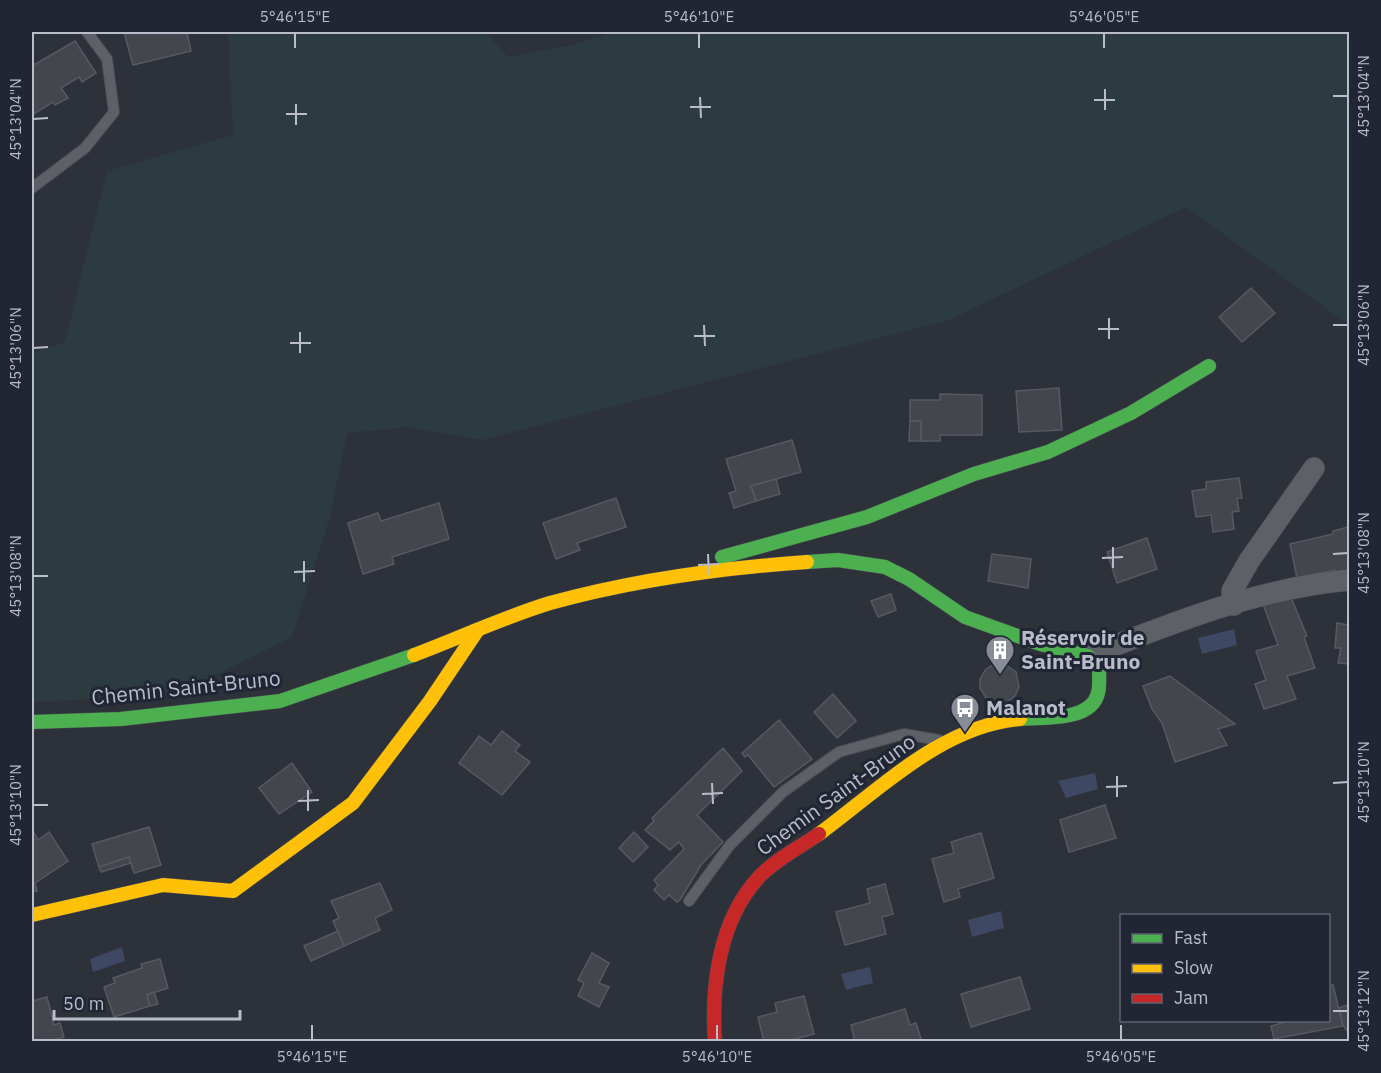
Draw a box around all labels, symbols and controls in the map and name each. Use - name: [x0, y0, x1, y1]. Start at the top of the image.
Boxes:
- text: 5°46'15"E: [260, 7, 330, 26]
- text: 5°46'10"E: [664, 7, 734, 26]
- text: 5°46'05"E: [1069, 7, 1139, 26]
- text: 45°13'04"N: [1354, 55, 1373, 137]
- text: 45°13'04"N: [6, 78, 25, 160]
- text: 45°13'06"N: [1354, 284, 1373, 366]
- text: 45°13'06"N: [6, 307, 25, 389]
- text: 45°13'08"N: [1354, 512, 1373, 594]
- text: 45°13'08"N: [6, 535, 25, 617]
- place label: Réservoir de Saint-Bruno: [1021, 623, 1145, 675]
- building icon: Réservoir de Saint-Bruno: [984, 634, 1016, 676]
- street label: Chemin Saint-Bruno: [90, 663, 282, 711]
- bus stop icon: Malanot: [949, 692, 981, 734]
- place label: Malanot: [986, 693, 1066, 721]
- street label: Chemin Saint-Bruno: [750, 727, 920, 861]
- text: 45°13'10"N: [1354, 741, 1373, 823]
- text: 45°13'10"N: [6, 764, 25, 846]
- legend: [1120, 914, 1330, 1022]
- text: Fast: [1174, 926, 1208, 949]
- text: Slow: [1174, 956, 1213, 979]
- text: 45°13'12"N: [1354, 970, 1373, 1052]
- scale bar: [54, 983, 240, 1021]
- text: Jam: [1174, 986, 1209, 1009]
- text: 50 m: [63, 992, 105, 1015]
- text: 5°46'15"E: [277, 1047, 347, 1066]
- text: 5°46'10"E: [682, 1047, 752, 1066]
- text: 5°46'05"E: [1086, 1047, 1156, 1066]

